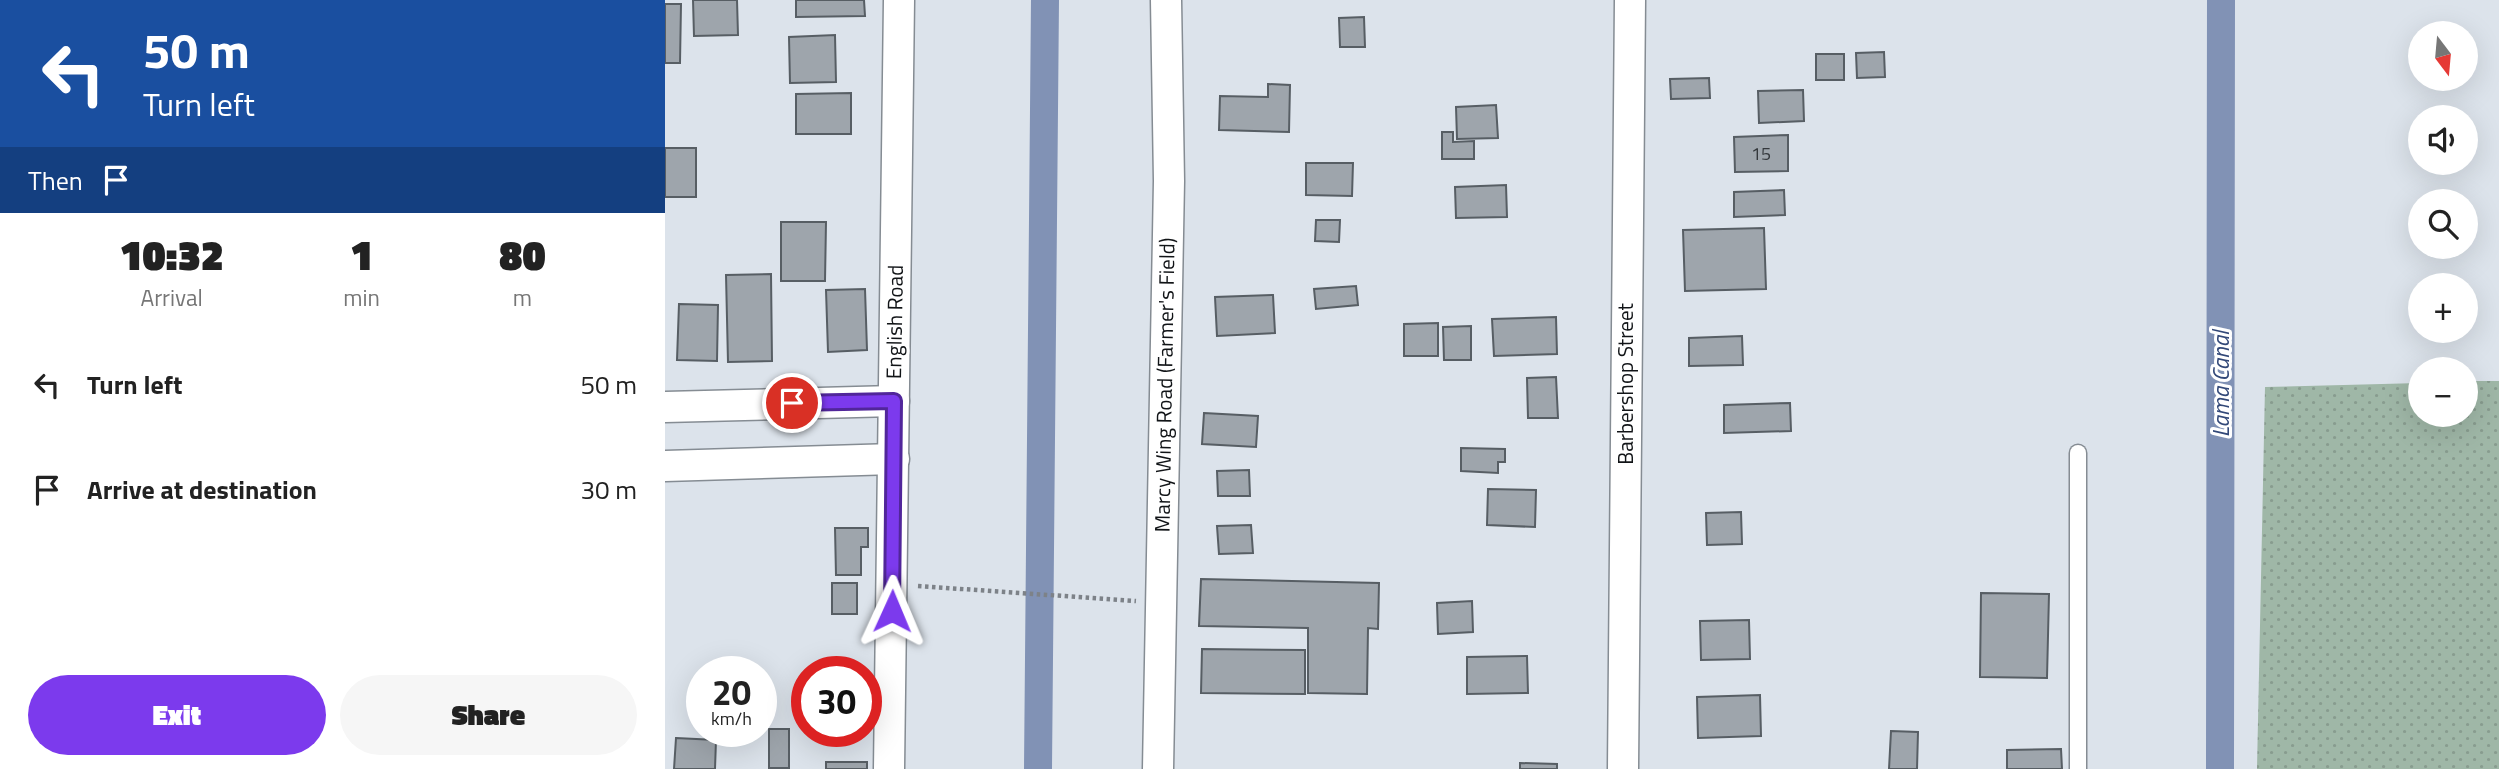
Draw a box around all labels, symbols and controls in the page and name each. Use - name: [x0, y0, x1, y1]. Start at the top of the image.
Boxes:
- text: 50 m: [143, 12, 250, 87]
- north arrow: [2408, 21, 2478, 91]
- map controls: [2408, 21, 2478, 427]
- icon: left: [28, 28, 119, 119]
- text: Turn left: [143, 80, 255, 128]
- button: sound: [2408, 105, 2478, 175]
- house number: 15: [1751, 140, 1771, 167]
- text: Then: [28, 161, 83, 200]
- icon: arrive: [97, 161, 135, 199]
- button: search: [2408, 189, 2478, 259]
- text: 10:32: [119, 222, 224, 286]
- text: 1: [350, 222, 373, 286]
- text: 80: [499, 222, 546, 286]
- street label: Marcy Wing Road (Farmer's Field): [1145, 237, 1183, 533]
- street label: English Road: [877, 265, 911, 379]
- button: +: [2408, 273, 2478, 343]
- text: Arrival: [140, 280, 203, 315]
- text: min: [343, 280, 380, 315]
- text: m: [513, 280, 532, 315]
- street label: Barbershop Street: [1609, 303, 1641, 465]
- water label: Lama Canal: [2203, 328, 2238, 437]
- button: −: [2408, 357, 2478, 427]
- text: Turn left: [87, 365, 182, 404]
- text: 50 m: [580, 365, 637, 404]
- icon: left: [28, 366, 66, 404]
- pin: [762, 373, 822, 433]
- icon: arrive: [773, 384, 811, 422]
- text: Arrive at destination: [87, 470, 317, 509]
- text: 30 m: [580, 470, 637, 509]
- icon: arrive: [28, 471, 66, 509]
- position arrow: [855, 574, 929, 648]
- speed limit sign: 30: [791, 656, 882, 747]
- text: 20: [712, 665, 751, 719]
- button: Exit: [28, 675, 326, 755]
- button: Share: [340, 675, 637, 755]
- text: km/h: [711, 705, 752, 732]

